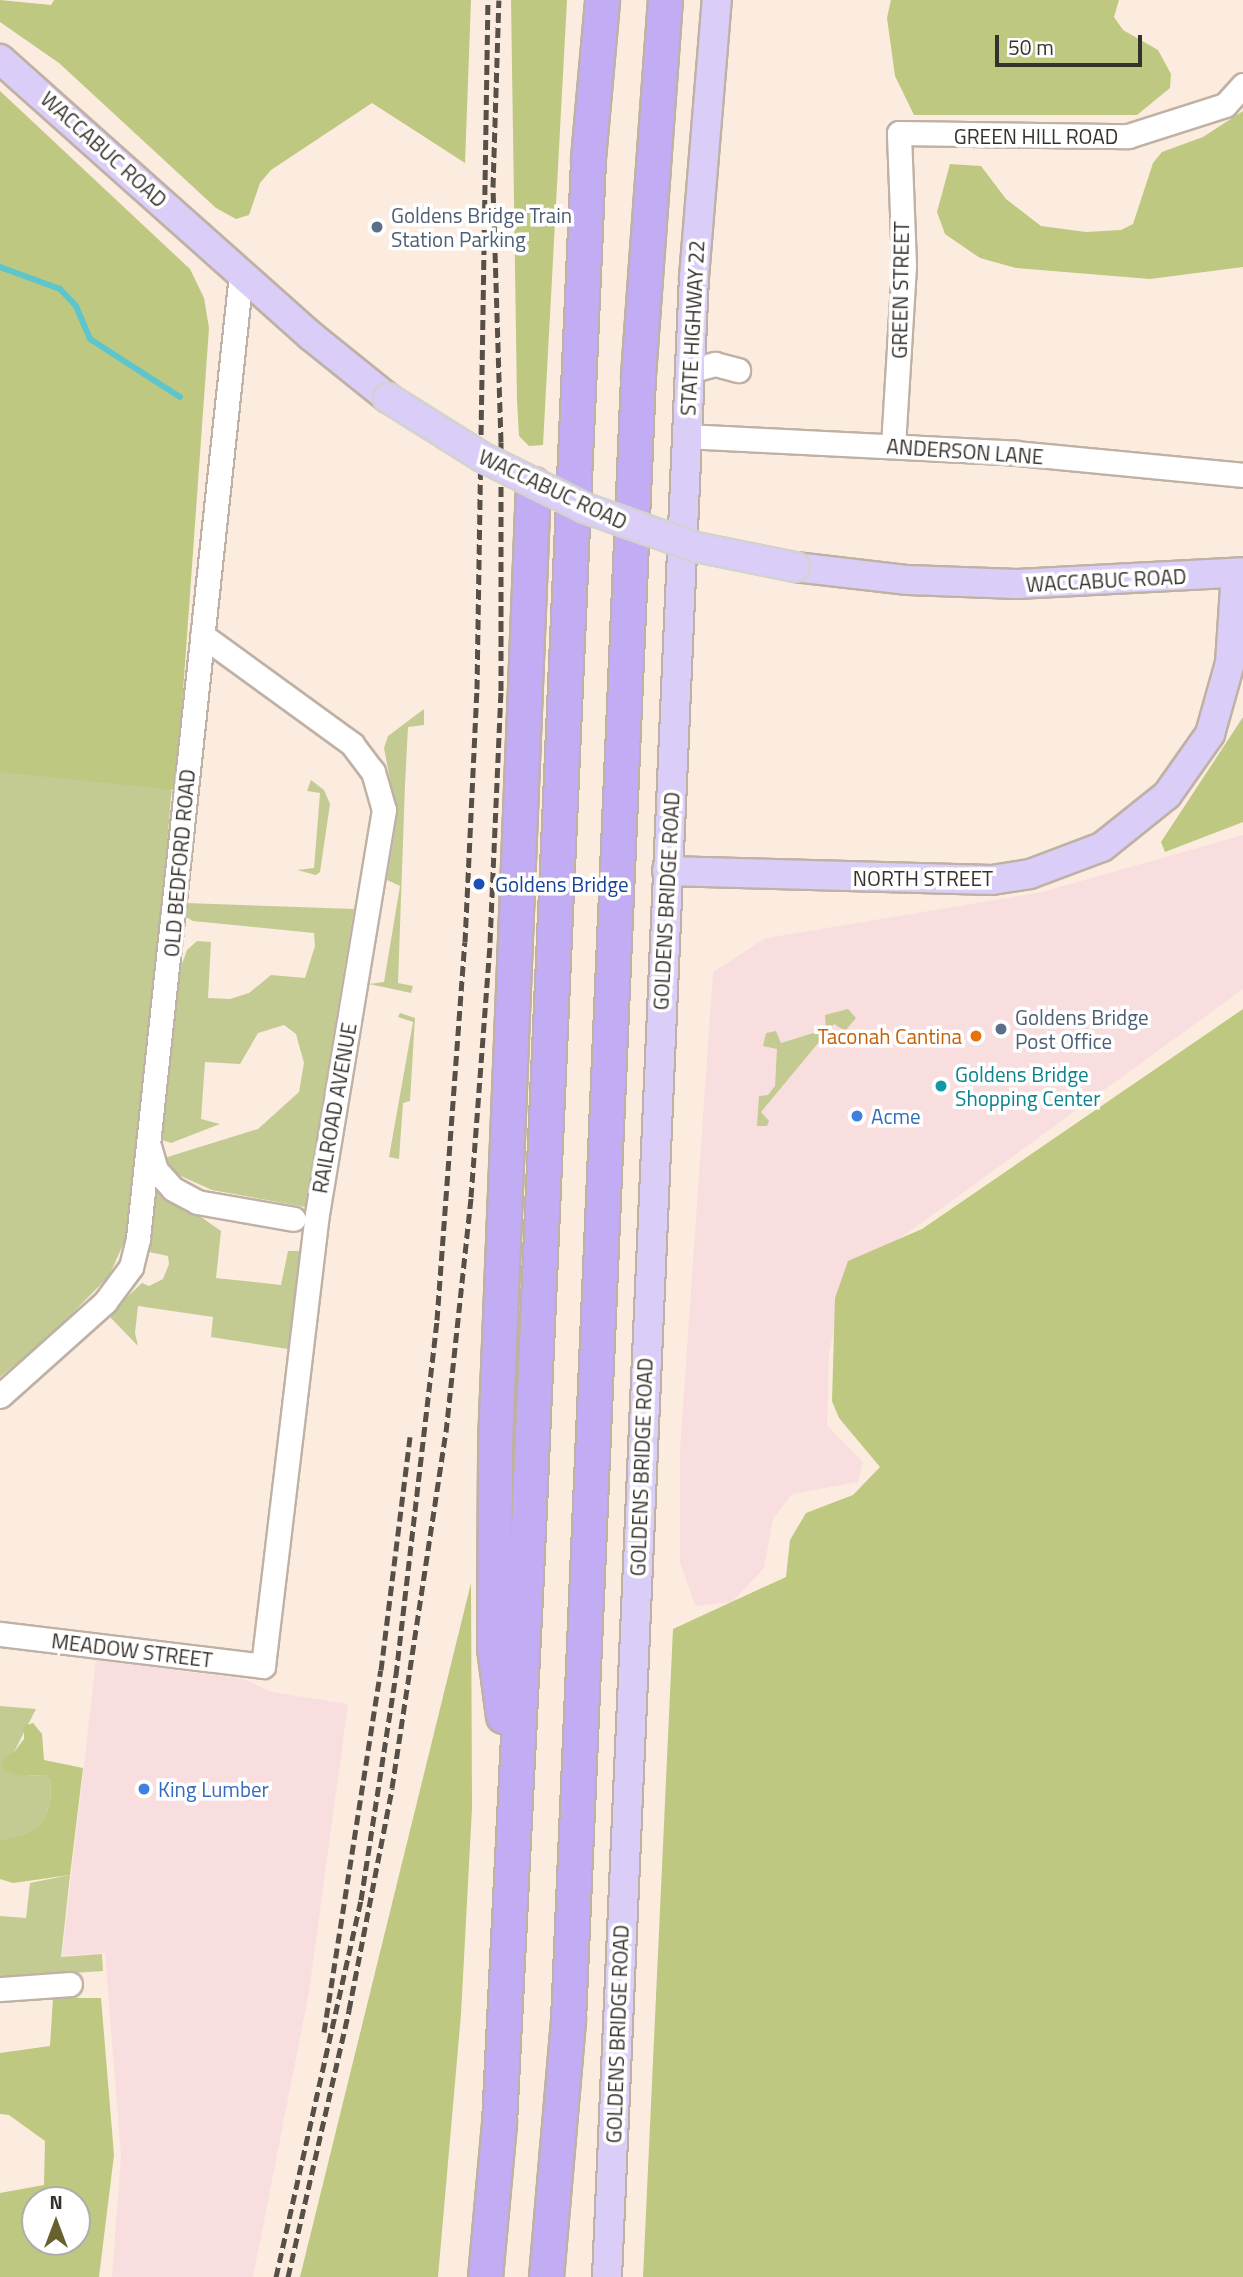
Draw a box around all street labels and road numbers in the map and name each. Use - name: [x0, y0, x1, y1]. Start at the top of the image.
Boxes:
- street label: WACCABUC ROAD: [36, 86, 172, 212]
- street label: GREEN HILL ROAD: [954, 123, 1118, 149]
- street label: GREEN STREET: [886, 221, 914, 359]
- street label: STATE HIGHWAY 22: [675, 240, 709, 416]
- street label: ANDERSON LANE: [886, 433, 1044, 469]
- street label: WACCABUC ROAD: [475, 444, 631, 534]
- street label: WACCABUC ROAD: [1025, 563, 1187, 597]
- street label: OLD BEDFORD ROAD: [158, 768, 200, 958]
- street label: GOLDENS BRIDGE ROAD: [648, 791, 684, 1011]
- street label: NORTH STREET: [853, 865, 993, 891]
- street label: RAILROAD AVENUE: [307, 1021, 361, 1195]
- street label: GOLDENS BRIDGE ROAD: [625, 1357, 657, 1577]
- street label: MEADOW STREET: [50, 1628, 214, 1672]
- street label: GOLDENS BRIDGE ROAD: [601, 1924, 633, 2144]

